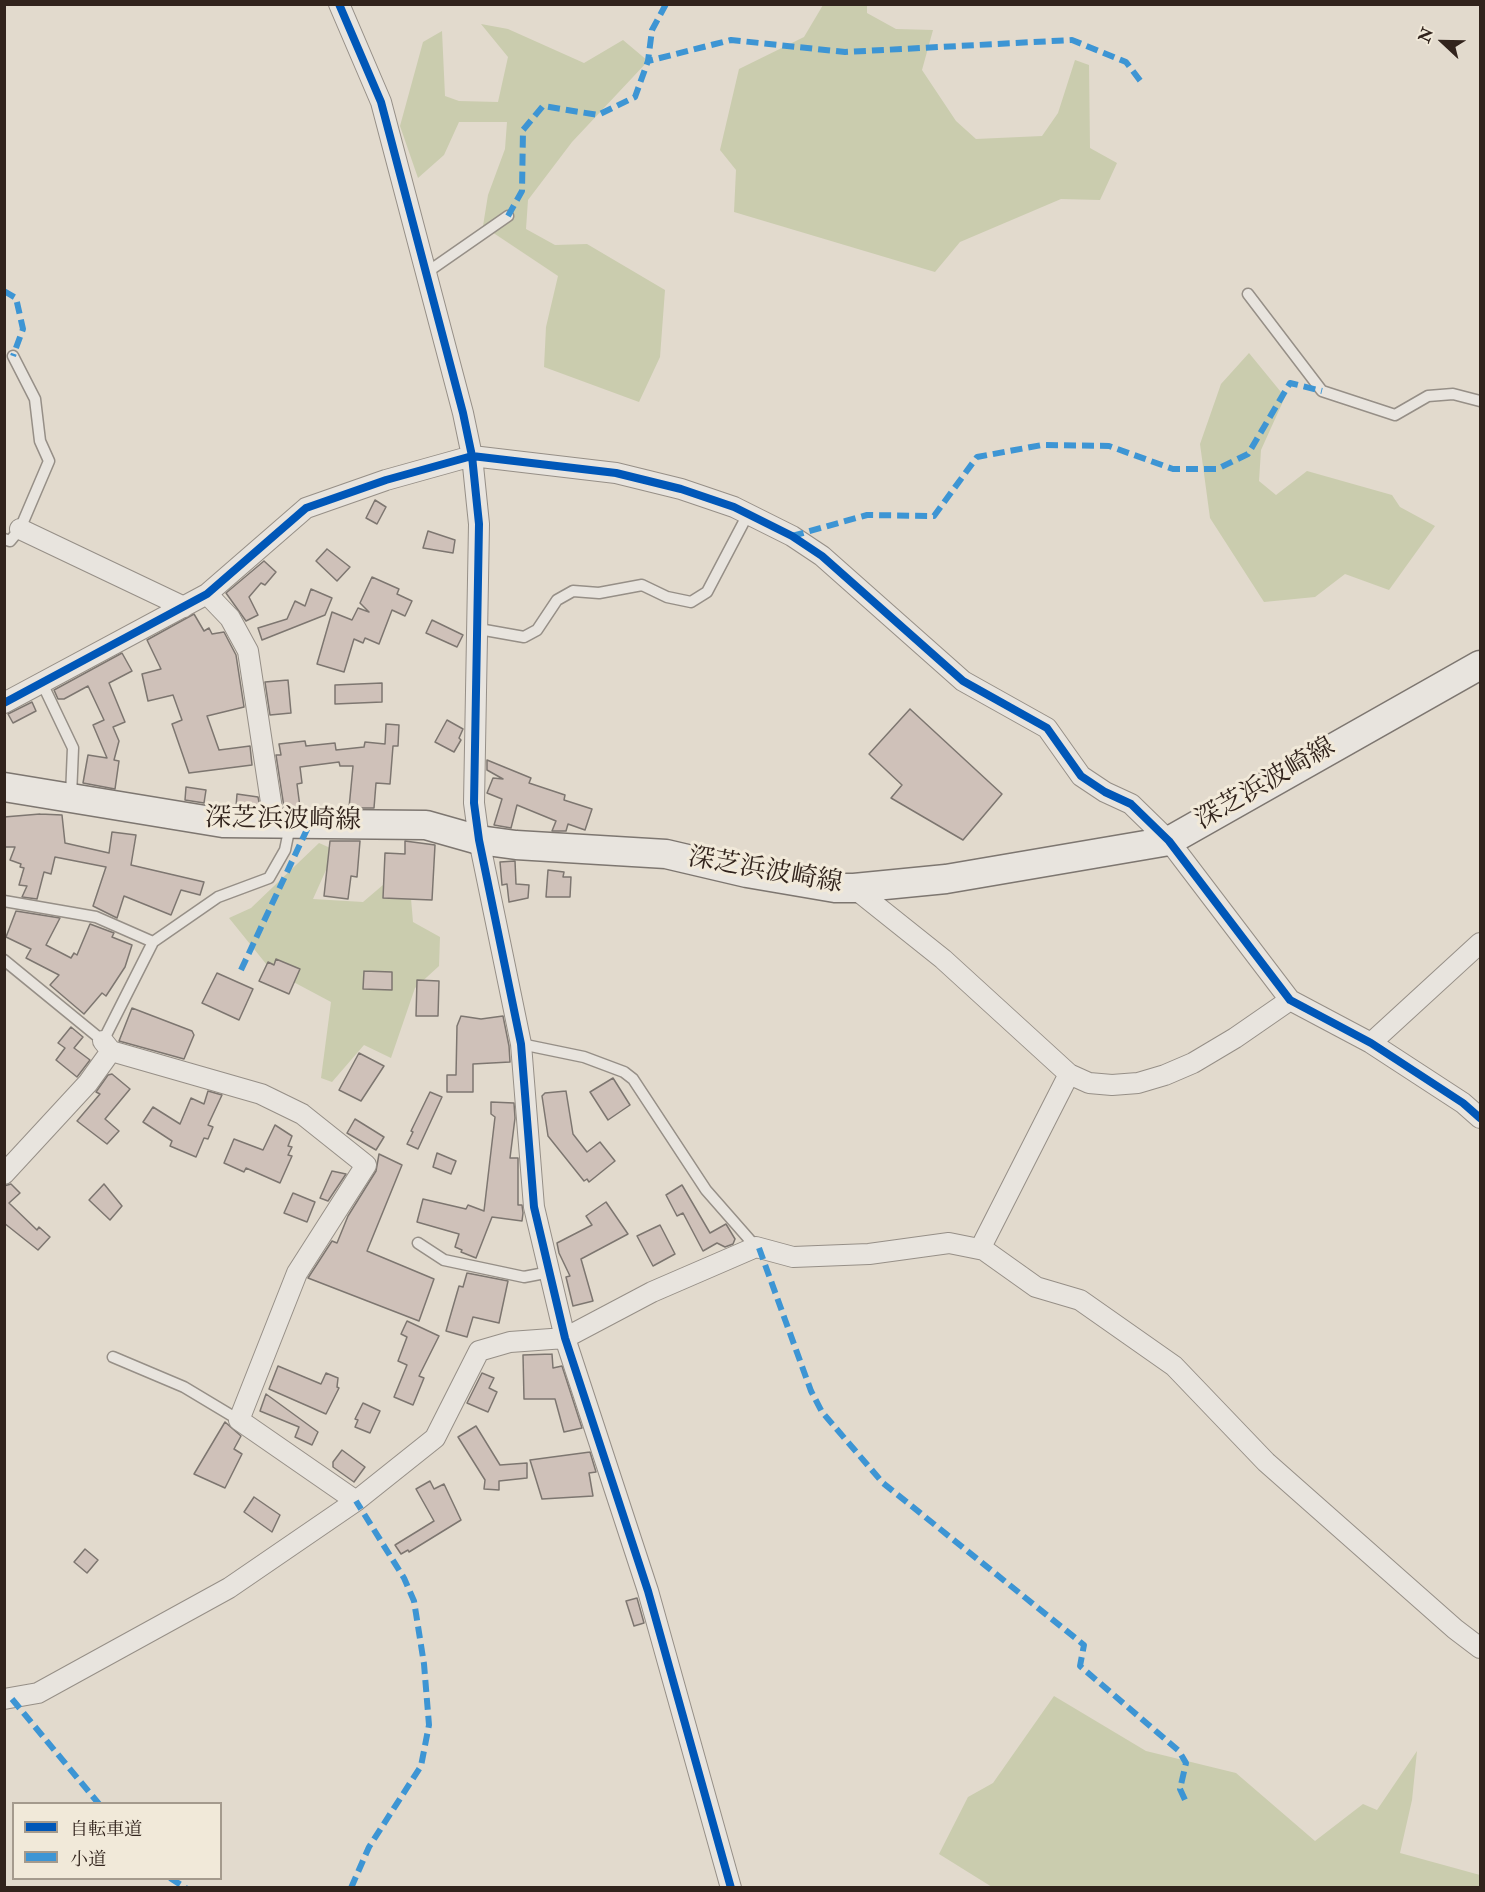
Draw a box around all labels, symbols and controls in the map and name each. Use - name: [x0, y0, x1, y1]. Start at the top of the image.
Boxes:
- north arrow: [1413, 12, 1473, 72]
- text: N: [1414, 25, 1438, 46]
- street label: 深芝浜波崎線: [1191, 732, 1341, 838]
- street label: 深芝浜波崎線: [205, 804, 361, 838]
- street label: 深芝浜波崎線: [685, 843, 845, 901]
- legend: [12, 1802, 222, 1880]
- text: 自転車道: [70, 1818, 142, 1841]
- text: 小道: [70, 1848, 106, 1871]

